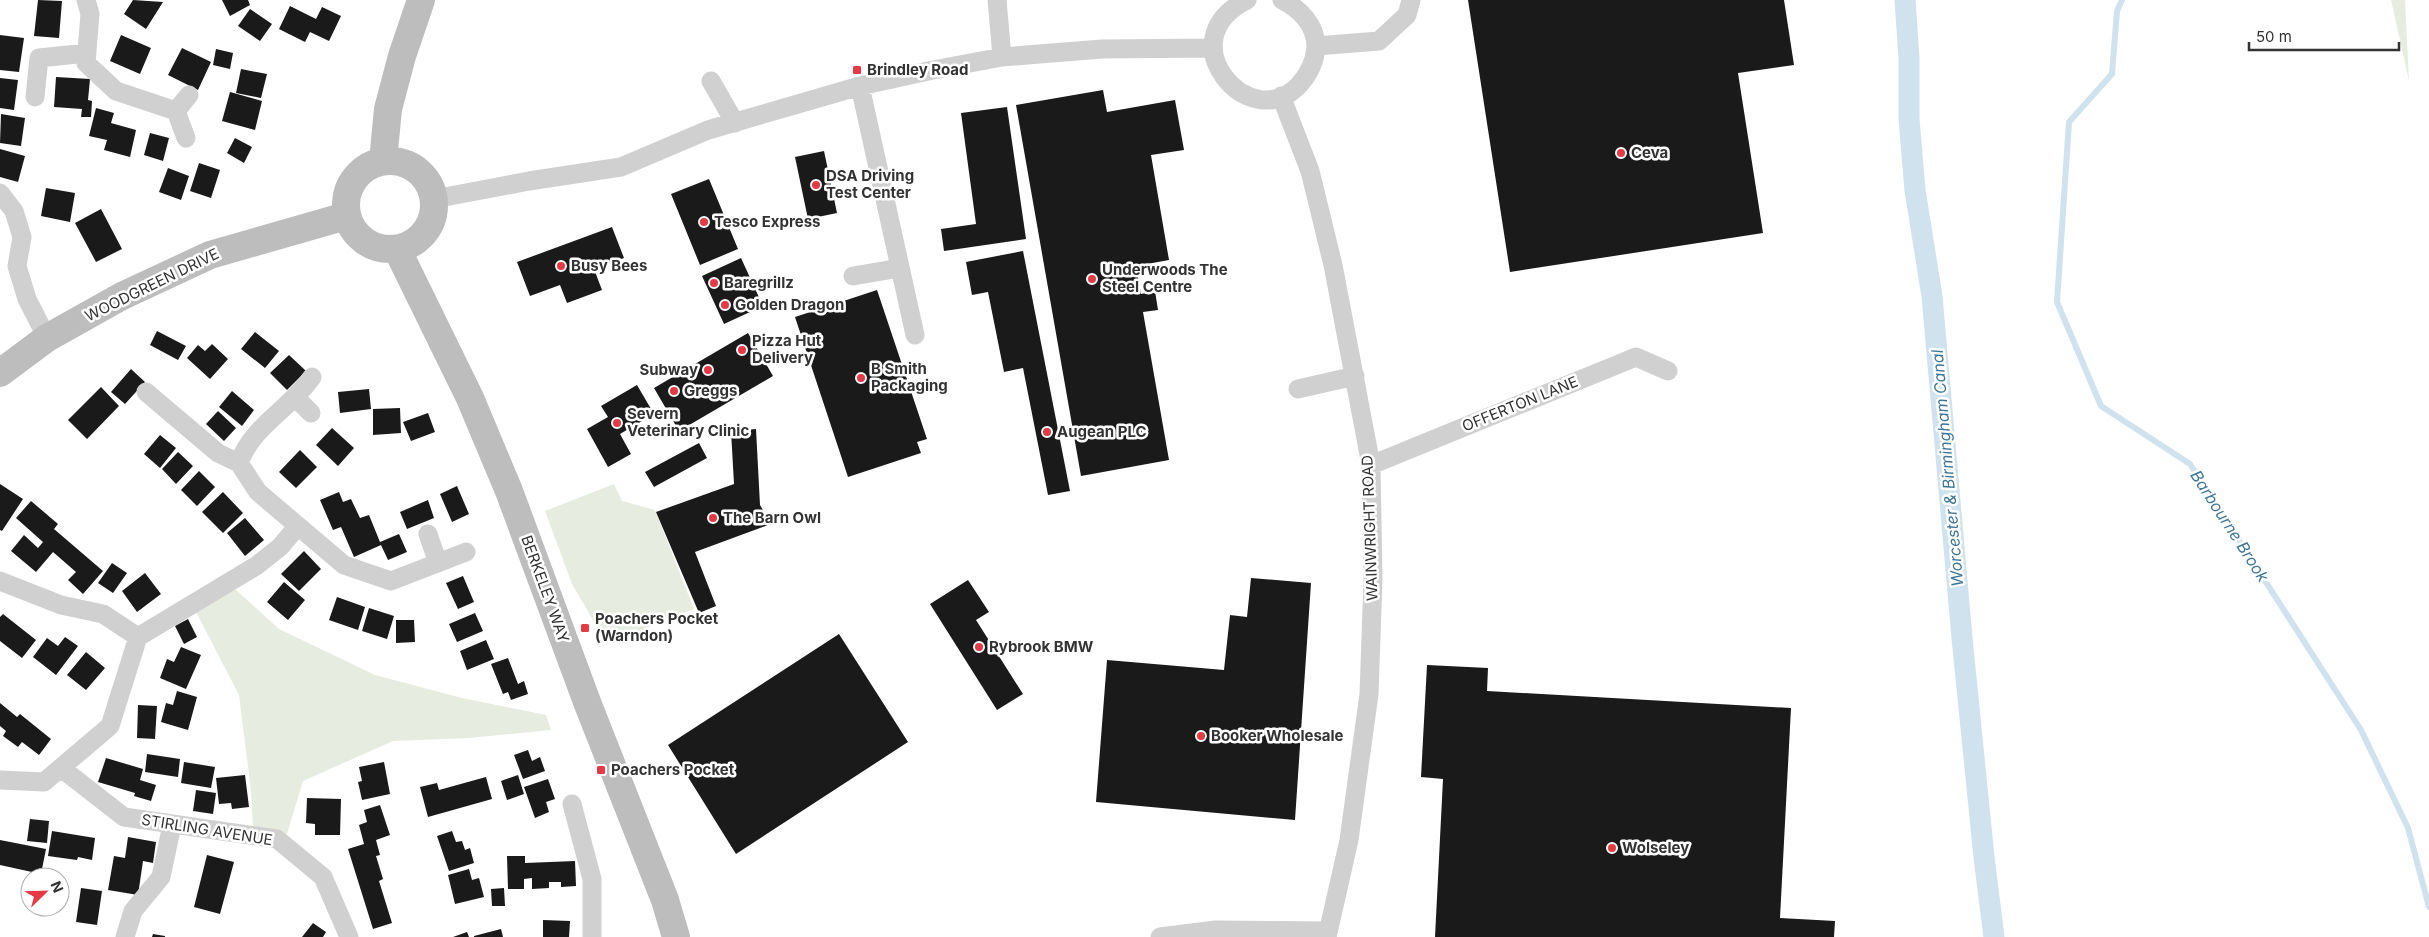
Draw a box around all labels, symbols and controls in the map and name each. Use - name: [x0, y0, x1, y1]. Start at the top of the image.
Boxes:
- scale bar: [2249, 20, 2399, 52]
- text: 50 m: [2256, 27, 2292, 46]
- place label: Brindley Road: [867, 60, 969, 79]
- marker: Brindley Road: [851, 64, 863, 76]
- place label: Ceva: [1631, 143, 1668, 162]
- marker: Ceva: [1615, 147, 1627, 159]
- place label: DSA Driving Test Center: [826, 166, 914, 202]
- marker: DSA Driving Test Center: [810, 179, 822, 191]
- place label: Tesco Express: [714, 212, 821, 231]
- marker: Tesco Express: [698, 216, 710, 228]
- street label: WOODGREEN DRIVE: [82, 244, 222, 325]
- place label: Busy Bees: [571, 256, 647, 275]
- marker: Busy Bees: [555, 260, 567, 272]
- place label: Underwoods The Steel Centre: [1102, 260, 1228, 296]
- place label: Baregrillz: [724, 273, 794, 292]
- marker: Underwoods The Steel Centre: [1086, 273, 1098, 285]
- marker: Baregrillz: [708, 277, 720, 289]
- place label: Golden Dragon: [735, 295, 844, 314]
- marker: Golden Dragon: [719, 299, 731, 311]
- place label: Pizza Hut Delivery: [752, 331, 822, 367]
- marker: Pizza Hut Delivery: [736, 344, 748, 356]
- water label: Worcester & Birmingham Canal: [1927, 349, 1967, 587]
- place label: B Smith Packaging: [871, 359, 948, 395]
- place label: Subway: [639, 360, 698, 379]
- marker: Subway: [702, 364, 714, 376]
- marker: B Smith Packaging: [855, 372, 867, 384]
- street label: OFFERTON LANE: [1459, 372, 1581, 435]
- place label: Greggs: [684, 381, 737, 400]
- marker: Greggs: [668, 385, 680, 397]
- place label: Severn Veterinary Clinic: [627, 404, 749, 440]
- marker: Severn Veterinary Clinic: [611, 417, 623, 429]
- place label: Augean PLC: [1057, 422, 1147, 441]
- marker: Augean PLC: [1041, 426, 1053, 438]
- street label: WAINWRIGHT ROAD: [1357, 455, 1382, 601]
- water label: Barbourne Brook: [2186, 466, 2274, 586]
- place label: The Barn Owl: [723, 508, 821, 527]
- marker: The Barn Owl: [707, 512, 719, 524]
- street label: BERKELEY WAY: [517, 533, 574, 645]
- place label: Poachers Pocket (Warndon): [595, 609, 719, 645]
- marker: Poachers Pocket (Warndon): [579, 622, 591, 634]
- place label: Rybrook BMW: [989, 637, 1094, 656]
- marker: Rybrook BMW: [973, 641, 985, 653]
- place label: Booker Wholesale: [1211, 726, 1344, 745]
- marker: Booker Wholesale: [1195, 730, 1207, 742]
- place label: Poachers Pocket: [611, 760, 735, 779]
- marker: Poachers Pocket: [595, 764, 607, 776]
- street label: STIRLING AVENUE: [140, 810, 274, 849]
- place label: Wolseley: [1622, 838, 1689, 857]
- marker: Wolseley: [1606, 842, 1618, 854]
- north arrow: [20, 867, 70, 917]
- text: N: [48, 878, 67, 895]

